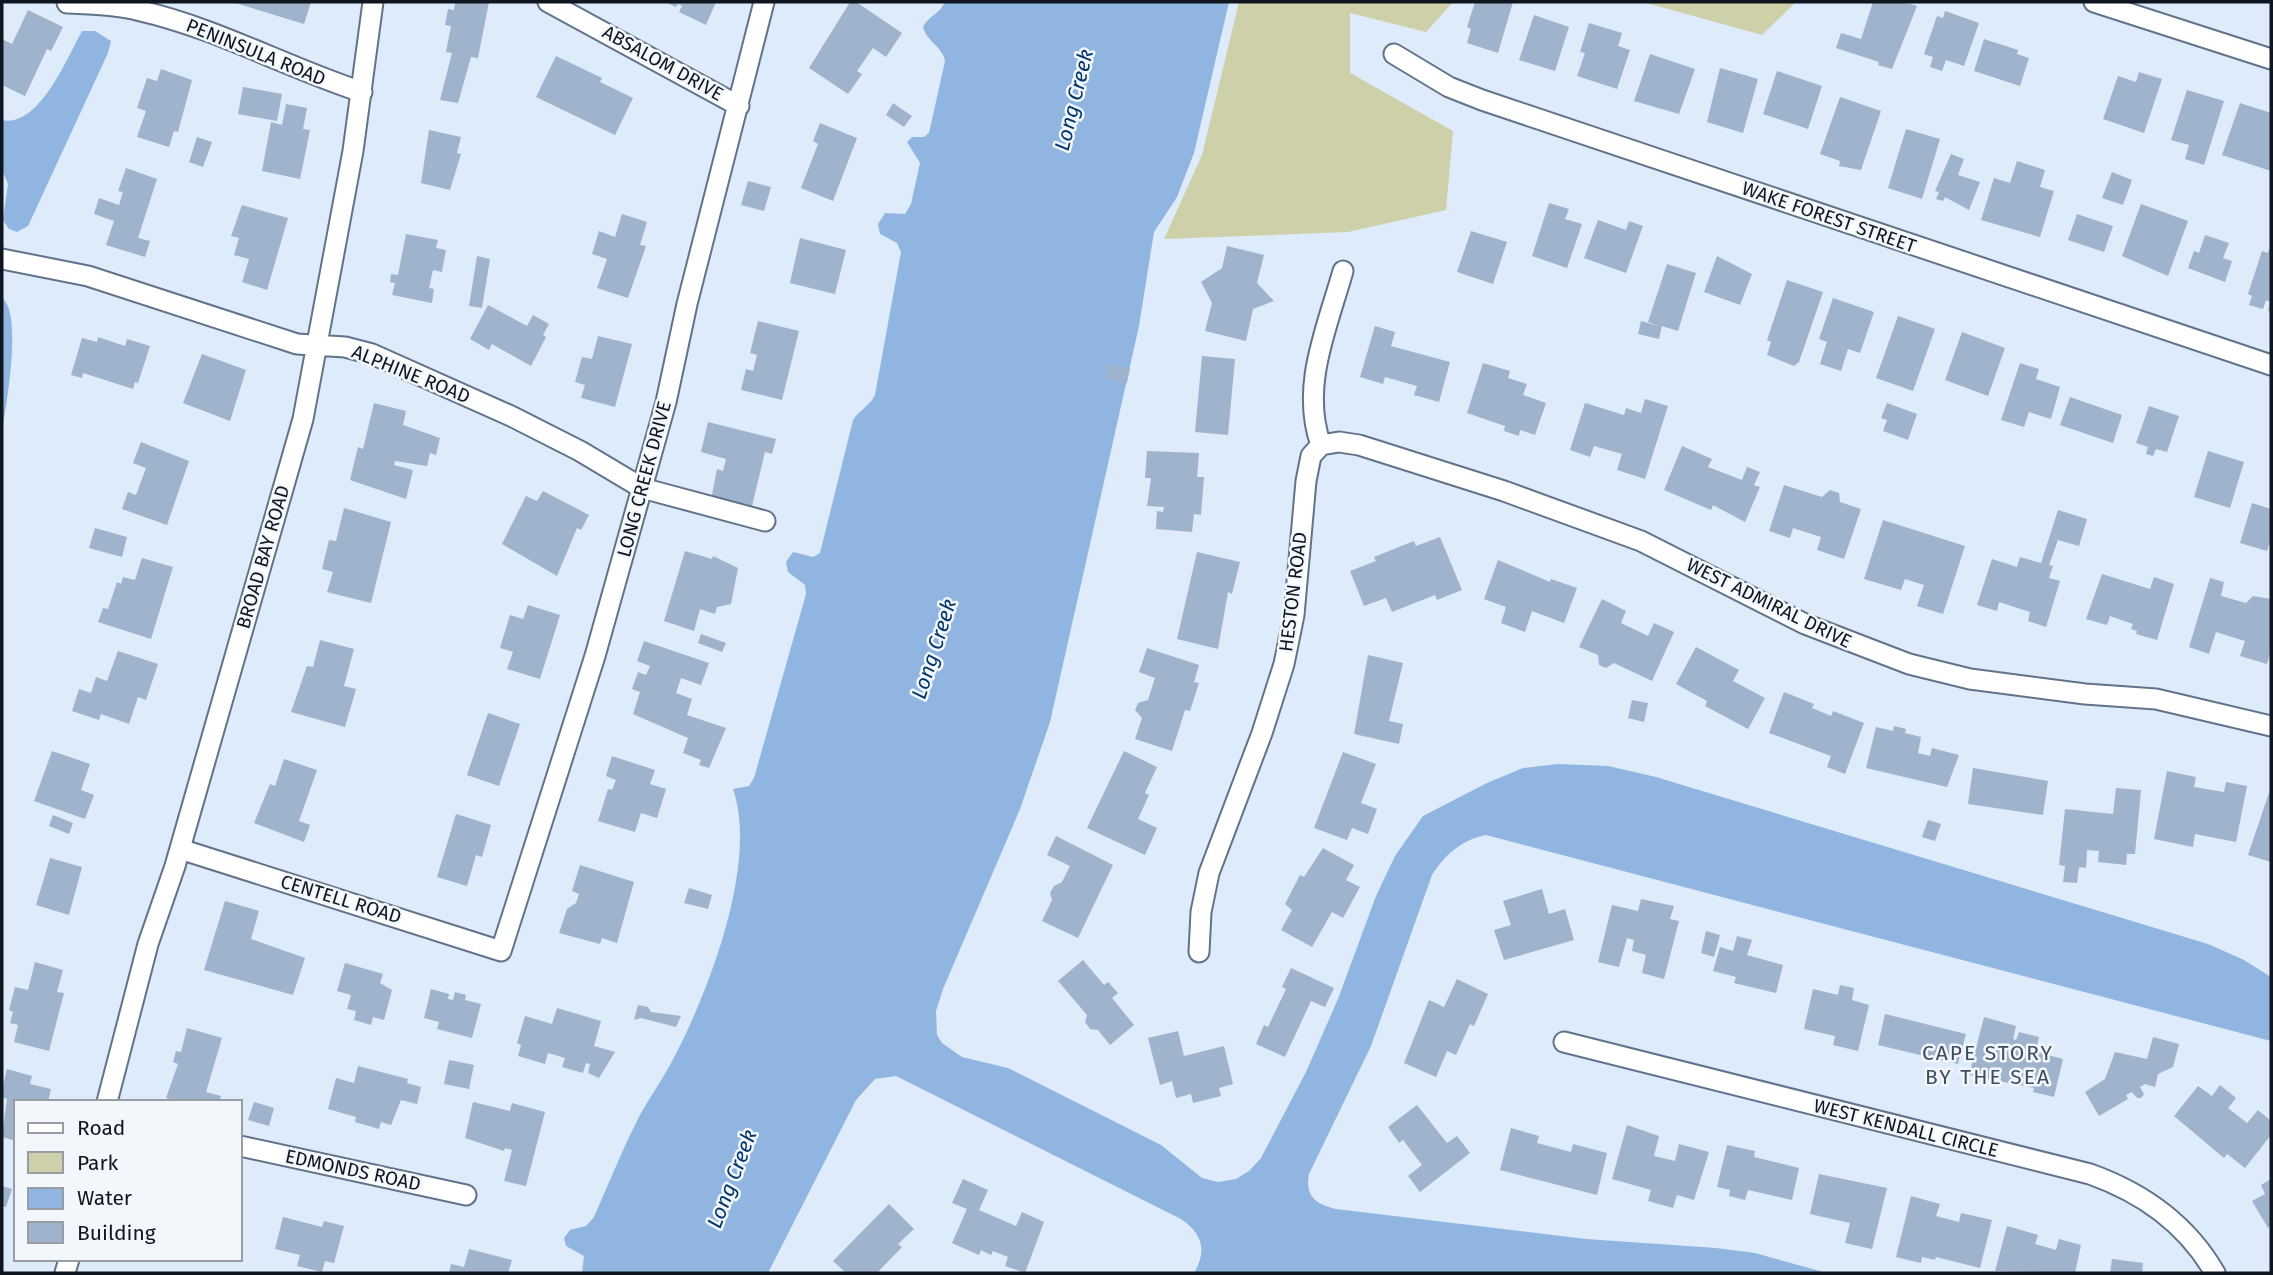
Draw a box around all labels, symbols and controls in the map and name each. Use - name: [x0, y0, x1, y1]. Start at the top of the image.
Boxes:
- street label: PENINSULA ROAD: [183, 14, 329, 90]
- street label: ABSALOM DRIVE: [599, 20, 727, 106]
- water label: Long Creek: [1049, 47, 1099, 153]
- street label: WAKE FOREST STREET: [1739, 176, 1919, 258]
- street label: ALPHINE ROAD: [349, 340, 473, 408]
- street label: LONG CREEK DRIVE: [612, 399, 676, 559]
- street label: BROAD BAY ROAD: [232, 483, 294, 631]
- street label: HESTON ROAD: [1274, 531, 1312, 653]
- street label: WEST ADMIRAL DRIVE: [1683, 553, 1855, 653]
- water label: Long Creek: [906, 596, 962, 702]
- street label: CENTELL ROAD: [278, 870, 404, 928]
- district label: CAPE STORY BY THE SEA: [1922, 1040, 2054, 1090]
- street label: WEST KENDALL CIRCLE: [1811, 1094, 2001, 1162]
- legend: [14, 1100, 242, 1261]
- text: Road: [77, 1115, 125, 1141]
- water label: Long Creek: [701, 1126, 763, 1232]
- street label: EDMONDS ROAD: [283, 1144, 423, 1196]
- text: Park: [77, 1150, 119, 1176]
- text: Water: [77, 1185, 132, 1211]
- text: Building: [77, 1220, 156, 1246]

